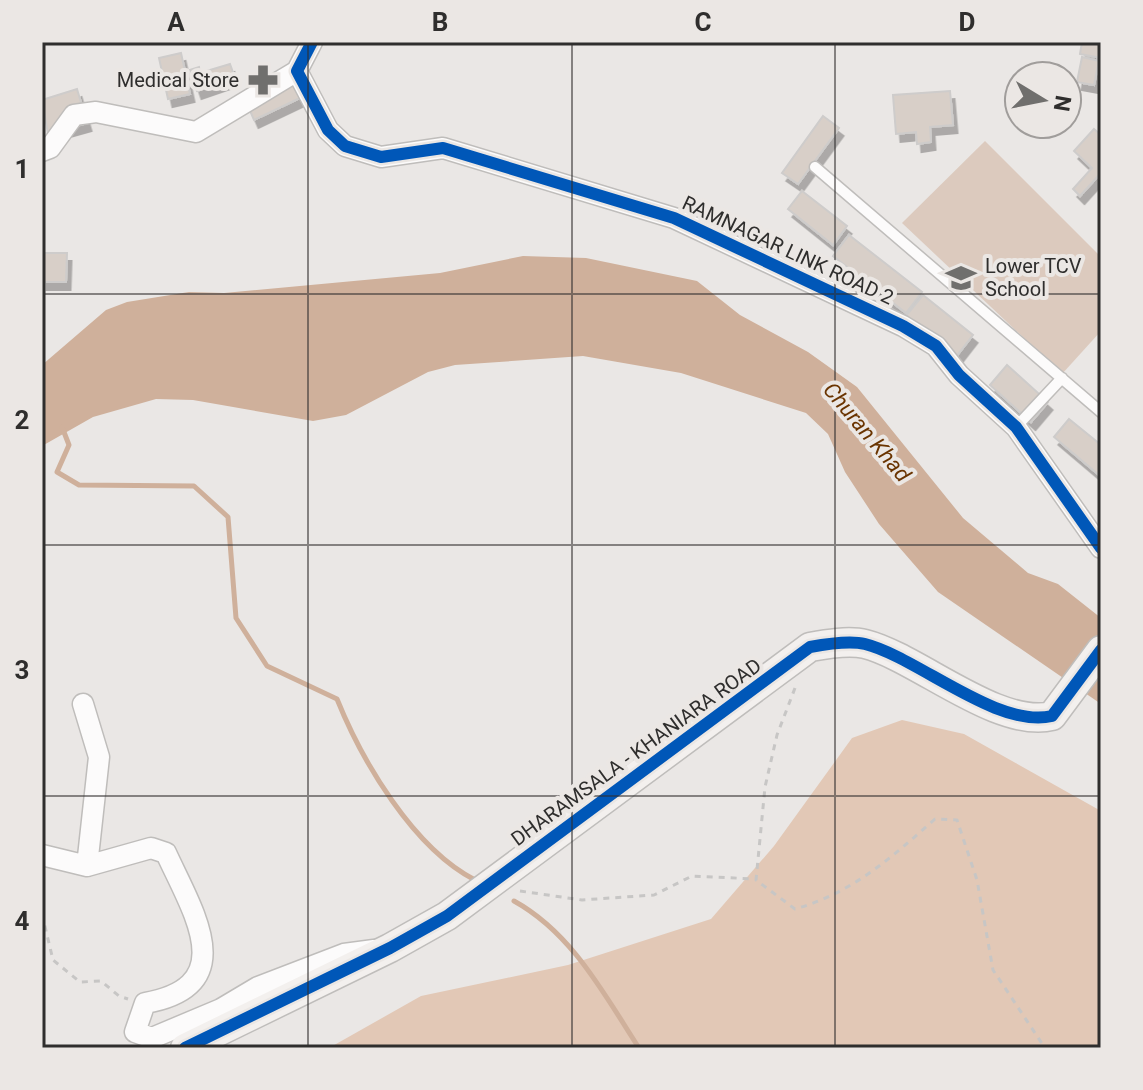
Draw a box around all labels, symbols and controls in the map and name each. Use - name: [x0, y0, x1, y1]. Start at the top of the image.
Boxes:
- text: A: [167, 7, 185, 37]
- text: B: [432, 7, 448, 37]
- text: C: [694, 7, 712, 37]
- text: D: [959, 7, 975, 37]
- north arrow: [1003, 60, 1083, 140]
- pharmacy icon: Medical Store: [246, 63, 280, 97]
- place label: Medical Store: [117, 68, 239, 92]
- text: N: [1049, 94, 1076, 113]
- text: 1: [15, 154, 29, 184]
- street label: RAMNAGAR LINK ROAD 2: [679, 190, 897, 310]
- place label: Lower TCV School: [985, 254, 1082, 301]
- school or university icon: Lower TCV School: [944, 261, 978, 295]
- water label: Churan Khad: [818, 377, 916, 487]
- text: 2: [15, 405, 29, 435]
- street label: DHARAMSALA - KHANIARA ROAD: [506, 653, 766, 851]
- text: 3: [15, 655, 29, 685]
- text: 4: [15, 906, 30, 936]

